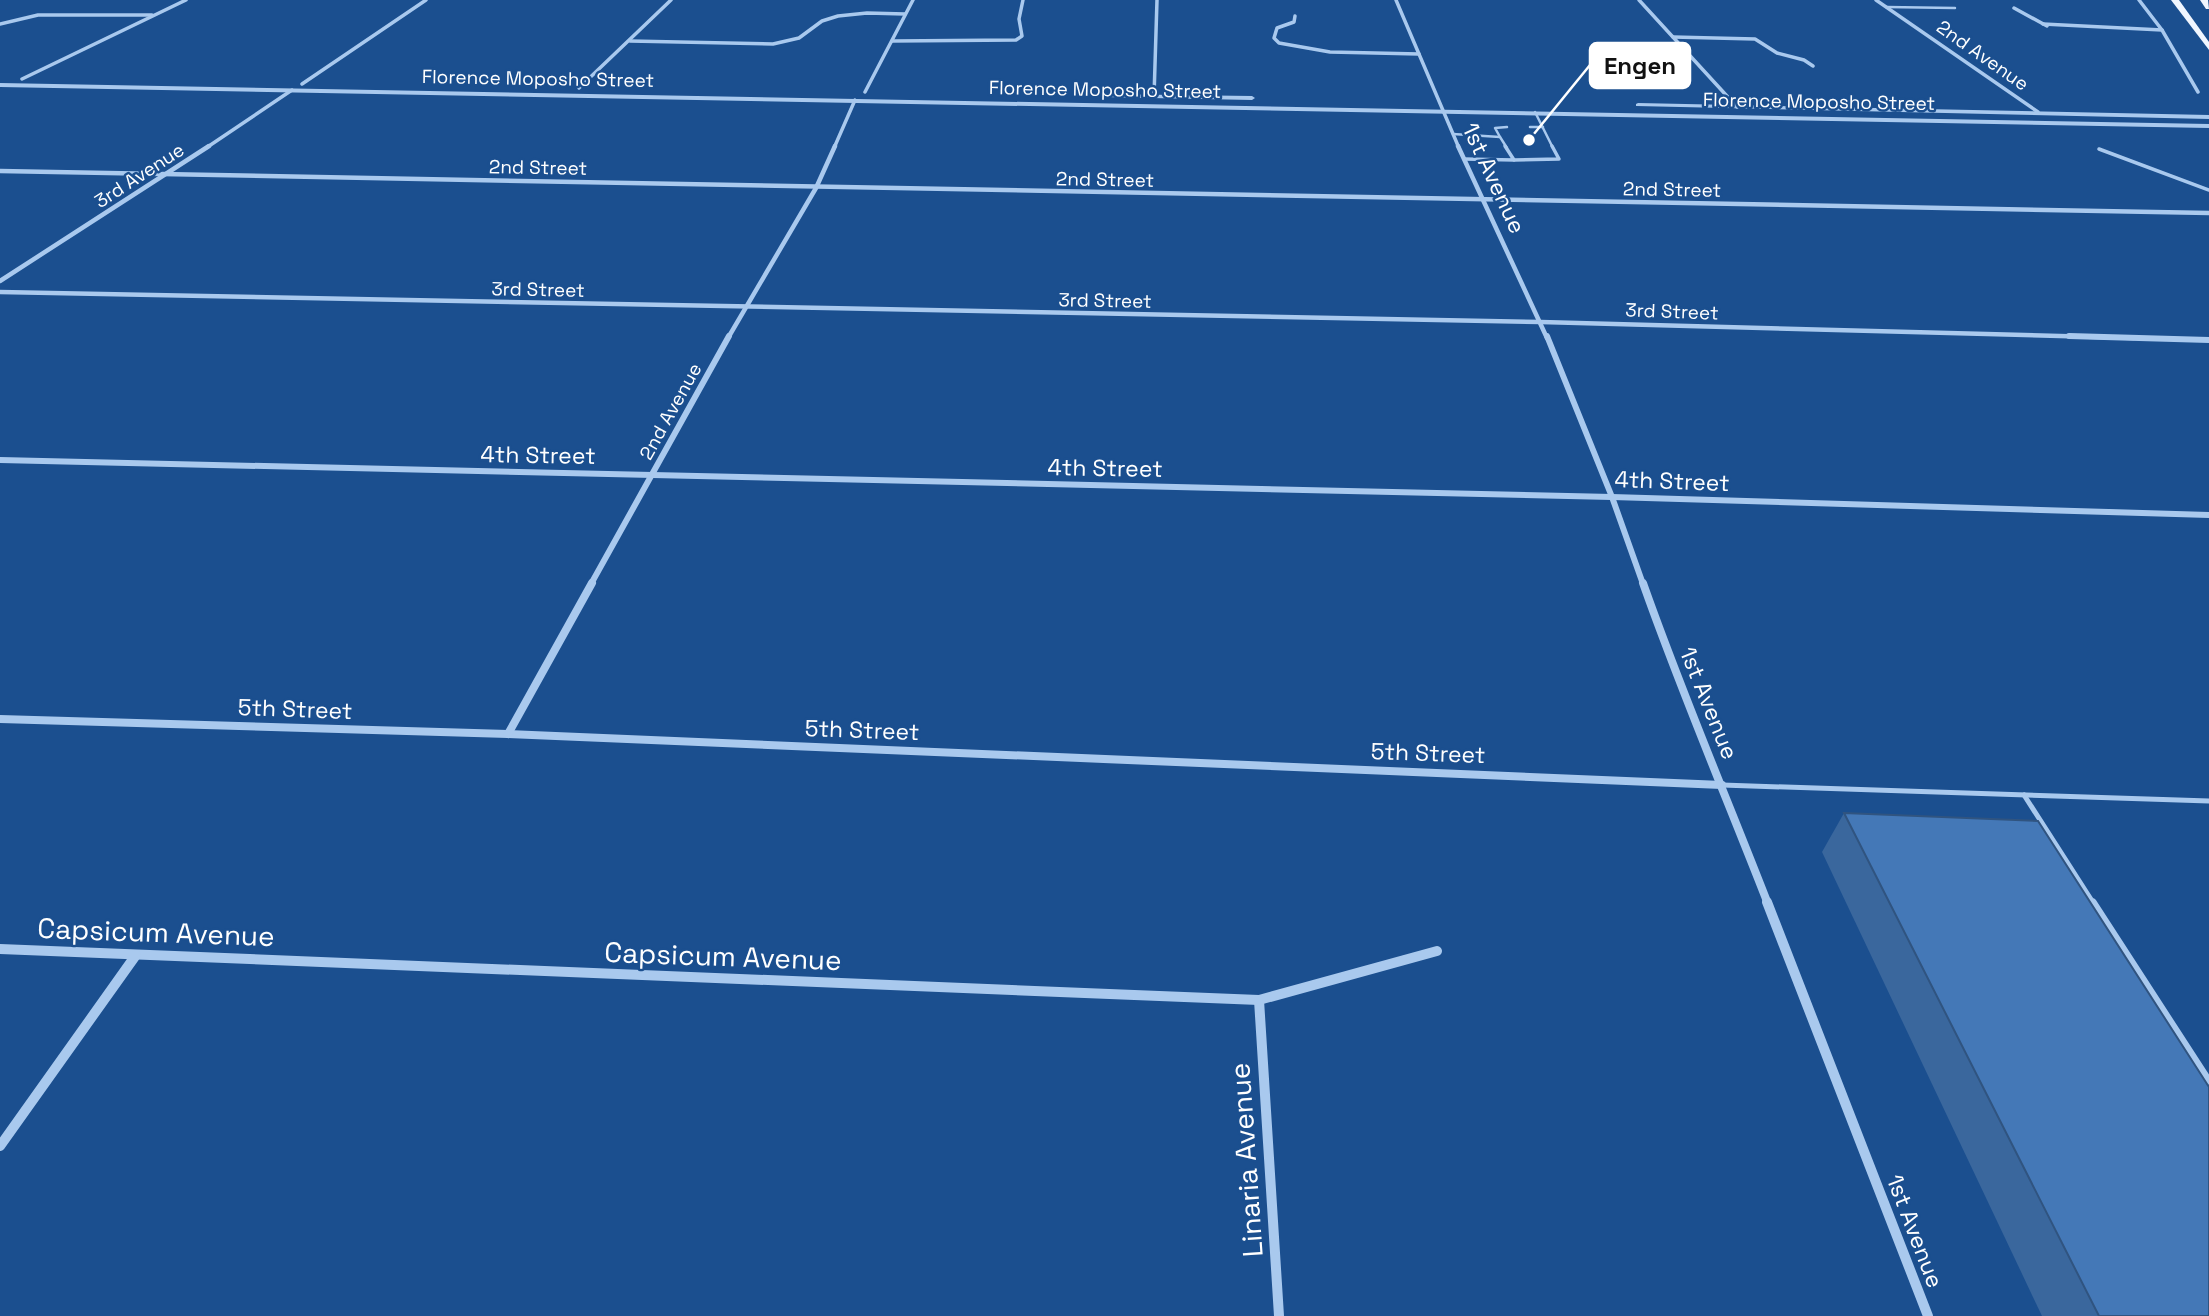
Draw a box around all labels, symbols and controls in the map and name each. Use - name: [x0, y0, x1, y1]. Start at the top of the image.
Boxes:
- street label: 2nd Avenue: [1932, 14, 2034, 96]
- callout: Engen: [1590, 43, 1690, 88]
- text: Engen: [1604, 50, 1676, 81]
- street label: Florence Moposho Street: [422, 64, 654, 93]
- street label: Florence Moposho Street: [989, 75, 1221, 104]
- street label: Florence Moposho Street: [1703, 87, 1935, 116]
- street label: 1st Avenue: [1455, 118, 1533, 238]
- street label: 3rd Avenue: [90, 137, 189, 214]
- street label: 2nd Street: [489, 154, 587, 181]
- street label: 2nd Street: [1056, 166, 1154, 193]
- street label: 2nd Street: [1623, 176, 1721, 203]
- street label: 3rd Street: [491, 276, 585, 303]
- street label: 3rd Street: [1058, 287, 1152, 314]
- street label: 3rd Street: [1625, 297, 1719, 326]
- street label: 2nd Avenue: [634, 358, 707, 464]
- street label: 4th Street: [480, 439, 596, 471]
- street label: 4th Street: [1047, 452, 1163, 484]
- street label: 4th Street: [1614, 464, 1730, 498]
- street label: 1st Avenue: [1673, 642, 1745, 764]
- street label: 5th Street: [237, 692, 353, 726]
- street label: 5th Street: [804, 713, 920, 747]
- street label: 5th Street: [1370, 736, 1486, 770]
- street label: Capsicum Avenue: [37, 910, 275, 954]
- street label: Capsicum Avenue: [604, 934, 842, 978]
- street label: Linaria Avenue: [1221, 1062, 1271, 1258]
- street label: 1st Avenue: [1880, 1170, 1950, 1292]

